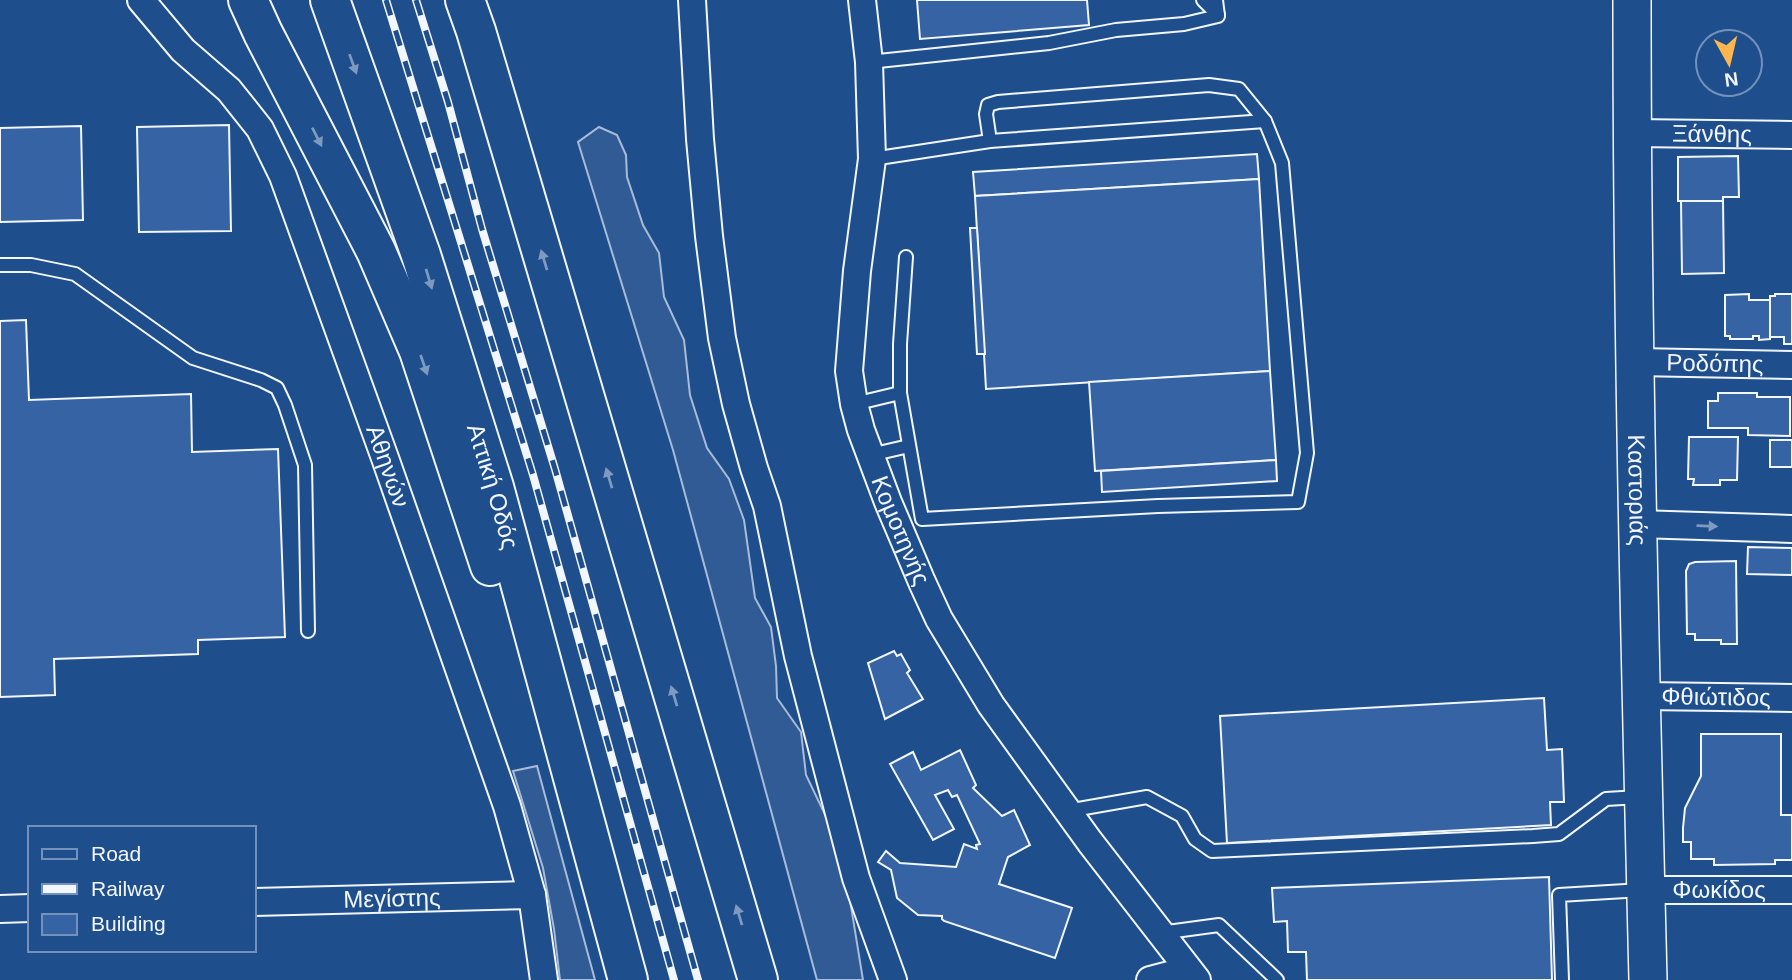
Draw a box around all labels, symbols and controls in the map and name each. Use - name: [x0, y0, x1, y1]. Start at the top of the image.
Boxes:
- north arrow: [1694, 28, 1764, 98]
- one-way arrow: [348, 54, 359, 75]
- text: N: [1723, 68, 1740, 91]
- street label: Ξάνθης: [1672, 120, 1752, 147]
- one-way arrow: [311, 127, 323, 147]
- one-way arrow: [539, 250, 549, 271]
- one-way arrow: [424, 268, 434, 289]
- street label: Ροδόπης: [1666, 349, 1764, 377]
- one-way arrow: [419, 355, 429, 376]
- street label: Αττική Οδός: [462, 420, 524, 552]
- street label: Αθηνών: [361, 421, 415, 511]
- street label: Καστοριάς: [1623, 434, 1652, 546]
- one-way arrow: [604, 468, 614, 489]
- street label: Κομοτηνής: [866, 472, 936, 589]
- one-way arrow: [1696, 521, 1718, 532]
- street label: Φθιώτιδος: [1661, 682, 1771, 711]
- one-way arrow: [668, 686, 678, 707]
- legend: [28, 826, 256, 952]
- text: Road: [91, 842, 141, 865]
- street label: Φωκίδος: [1672, 876, 1766, 903]
- text: Railway: [91, 877, 165, 900]
- street label: Μεγίστης: [343, 883, 441, 913]
- one-way arrow: [733, 904, 743, 925]
- text: Building: [91, 912, 166, 935]

